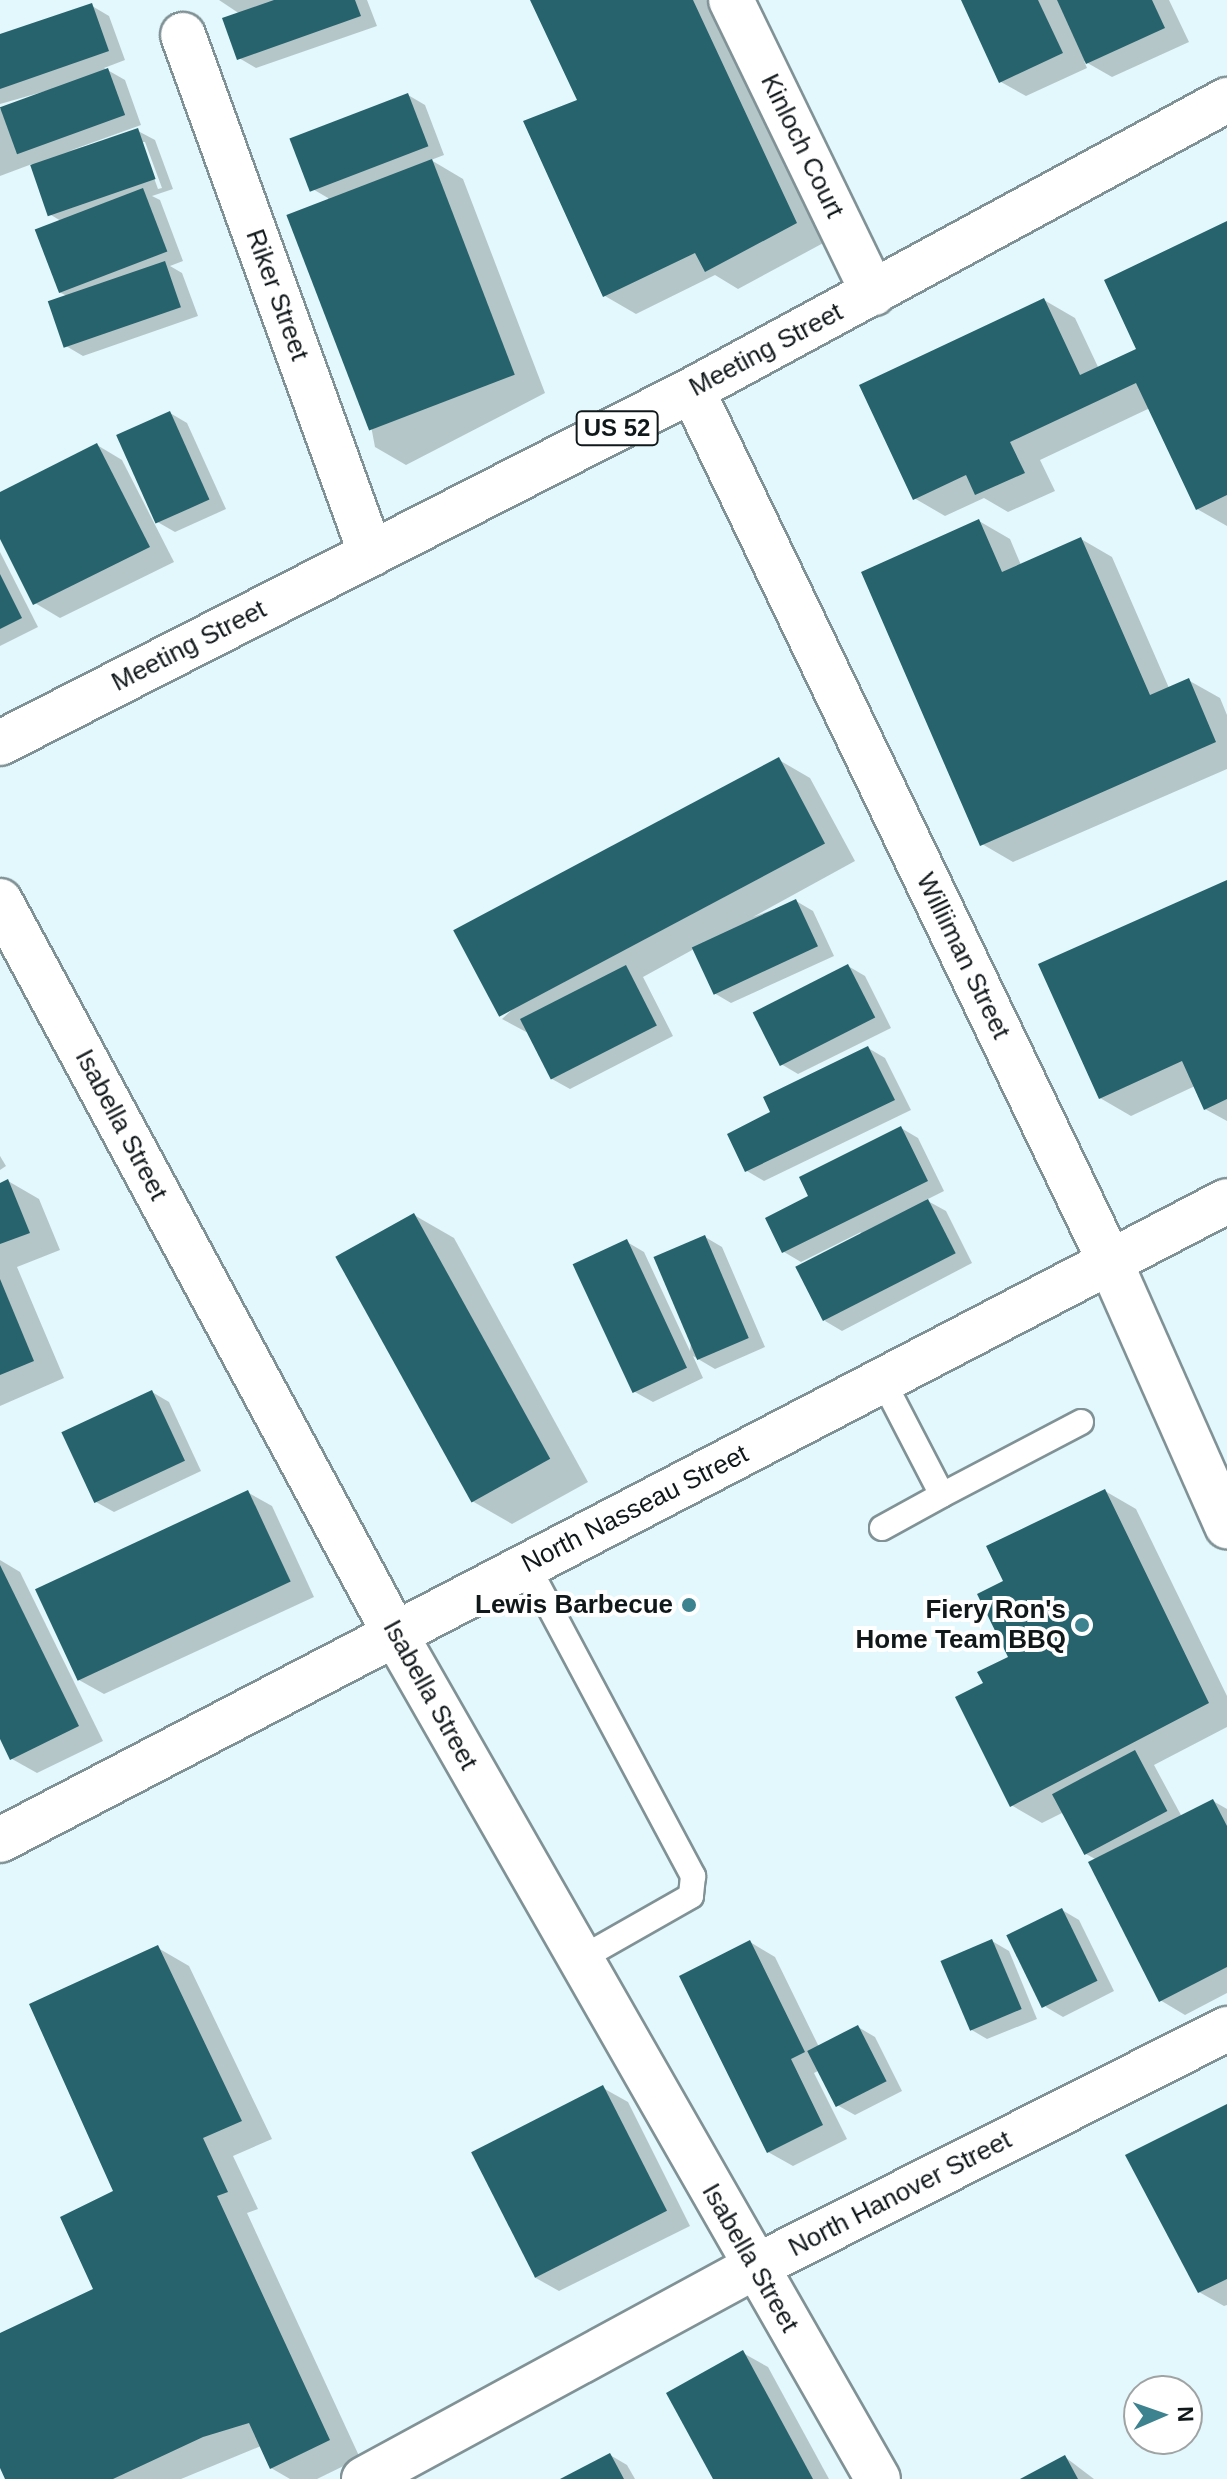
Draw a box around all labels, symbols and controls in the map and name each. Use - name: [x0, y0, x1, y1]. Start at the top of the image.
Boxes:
- street label: Kinloch Court: [754, 69, 850, 223]
- street label: Riker Street: [239, 225, 315, 365]
- street label: Meeting Street: [684, 297, 848, 403]
- road number: US 52: [575, 408, 659, 448]
- street label: Meeting Street: [107, 594, 271, 698]
- street label: Williiman Street: [909, 868, 1017, 1044]
- street label: Isabella Street: [68, 1044, 174, 1206]
- street label: North Nasseau Street: [517, 1438, 753, 1580]
- place label: Lewis Barbecue: [475, 1589, 673, 1621]
- place label: Fiery Ron's Home Team BBQ: [856, 1594, 1066, 1656]
- marker: Lewis Barbecue: [680, 1596, 698, 1614]
- street label: Isabella Street: [376, 1615, 484, 1775]
- marker: Fiery Ron's Home Team BBQ: [1073, 1616, 1091, 1634]
- street label: North Hanover Street: [783, 2124, 1017, 2264]
- street label: Isabella Street: [695, 2178, 805, 2338]
- north arrow: [1123, 2375, 1203, 2455]
- text: N: [1173, 2406, 1198, 2423]

